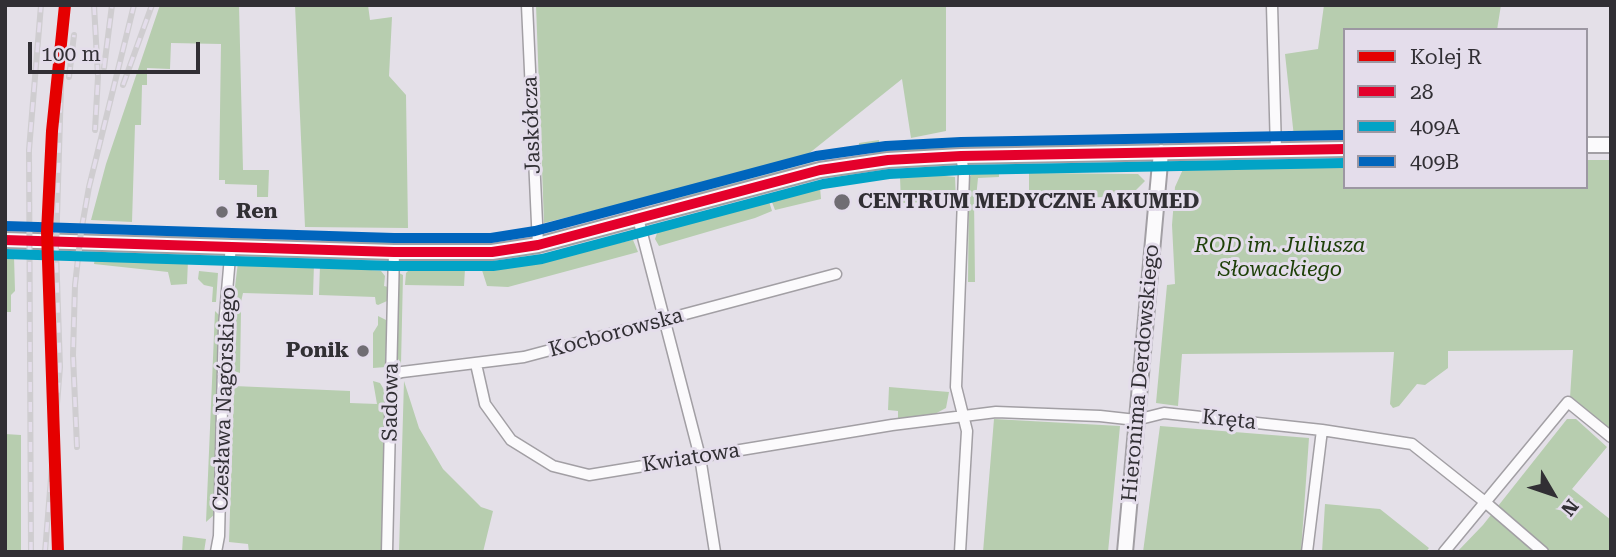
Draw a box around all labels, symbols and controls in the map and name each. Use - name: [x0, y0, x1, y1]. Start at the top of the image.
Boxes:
- scale bar: [32, 28, 203, 72]
- legend: [1343, 28, 1588, 189]
- text: 100 m: [41, 42, 101, 66]
- text: Kolej R: [1410, 45, 1482, 69]
- street label: Jaskółcza: [518, 76, 546, 174]
- text: 28: [1410, 80, 1434, 104]
- text: 409A: [1410, 115, 1460, 139]
- text: 409B: [1410, 150, 1459, 174]
- place label: CENTRUM MEDYCZNE AKUMED: [858, 189, 1199, 215]
- marker: CENTRUM MEDYCZNE AKUMED: [832, 192, 852, 212]
- place label: Ren: [236, 199, 278, 225]
- marker: Ren: [214, 204, 230, 220]
- park label: ROD im. Juliusza Słowackiego: [1194, 233, 1366, 283]
- street label: Hieronima Derdowskiego: [1117, 243, 1165, 503]
- street label: Czesława Nagórskiego: [208, 286, 242, 512]
- street label: Kocborowska: [546, 303, 686, 363]
- place label: Ponik: [286, 338, 349, 364]
- marker: Ponik: [355, 343, 371, 359]
- street label: Sadowa: [378, 362, 404, 442]
- street label: Kręta: [1201, 405, 1257, 435]
- street label: Kwiatowa: [641, 438, 741, 478]
- north arrow: [1518, 459, 1588, 529]
- text: N: [1556, 495, 1583, 520]

